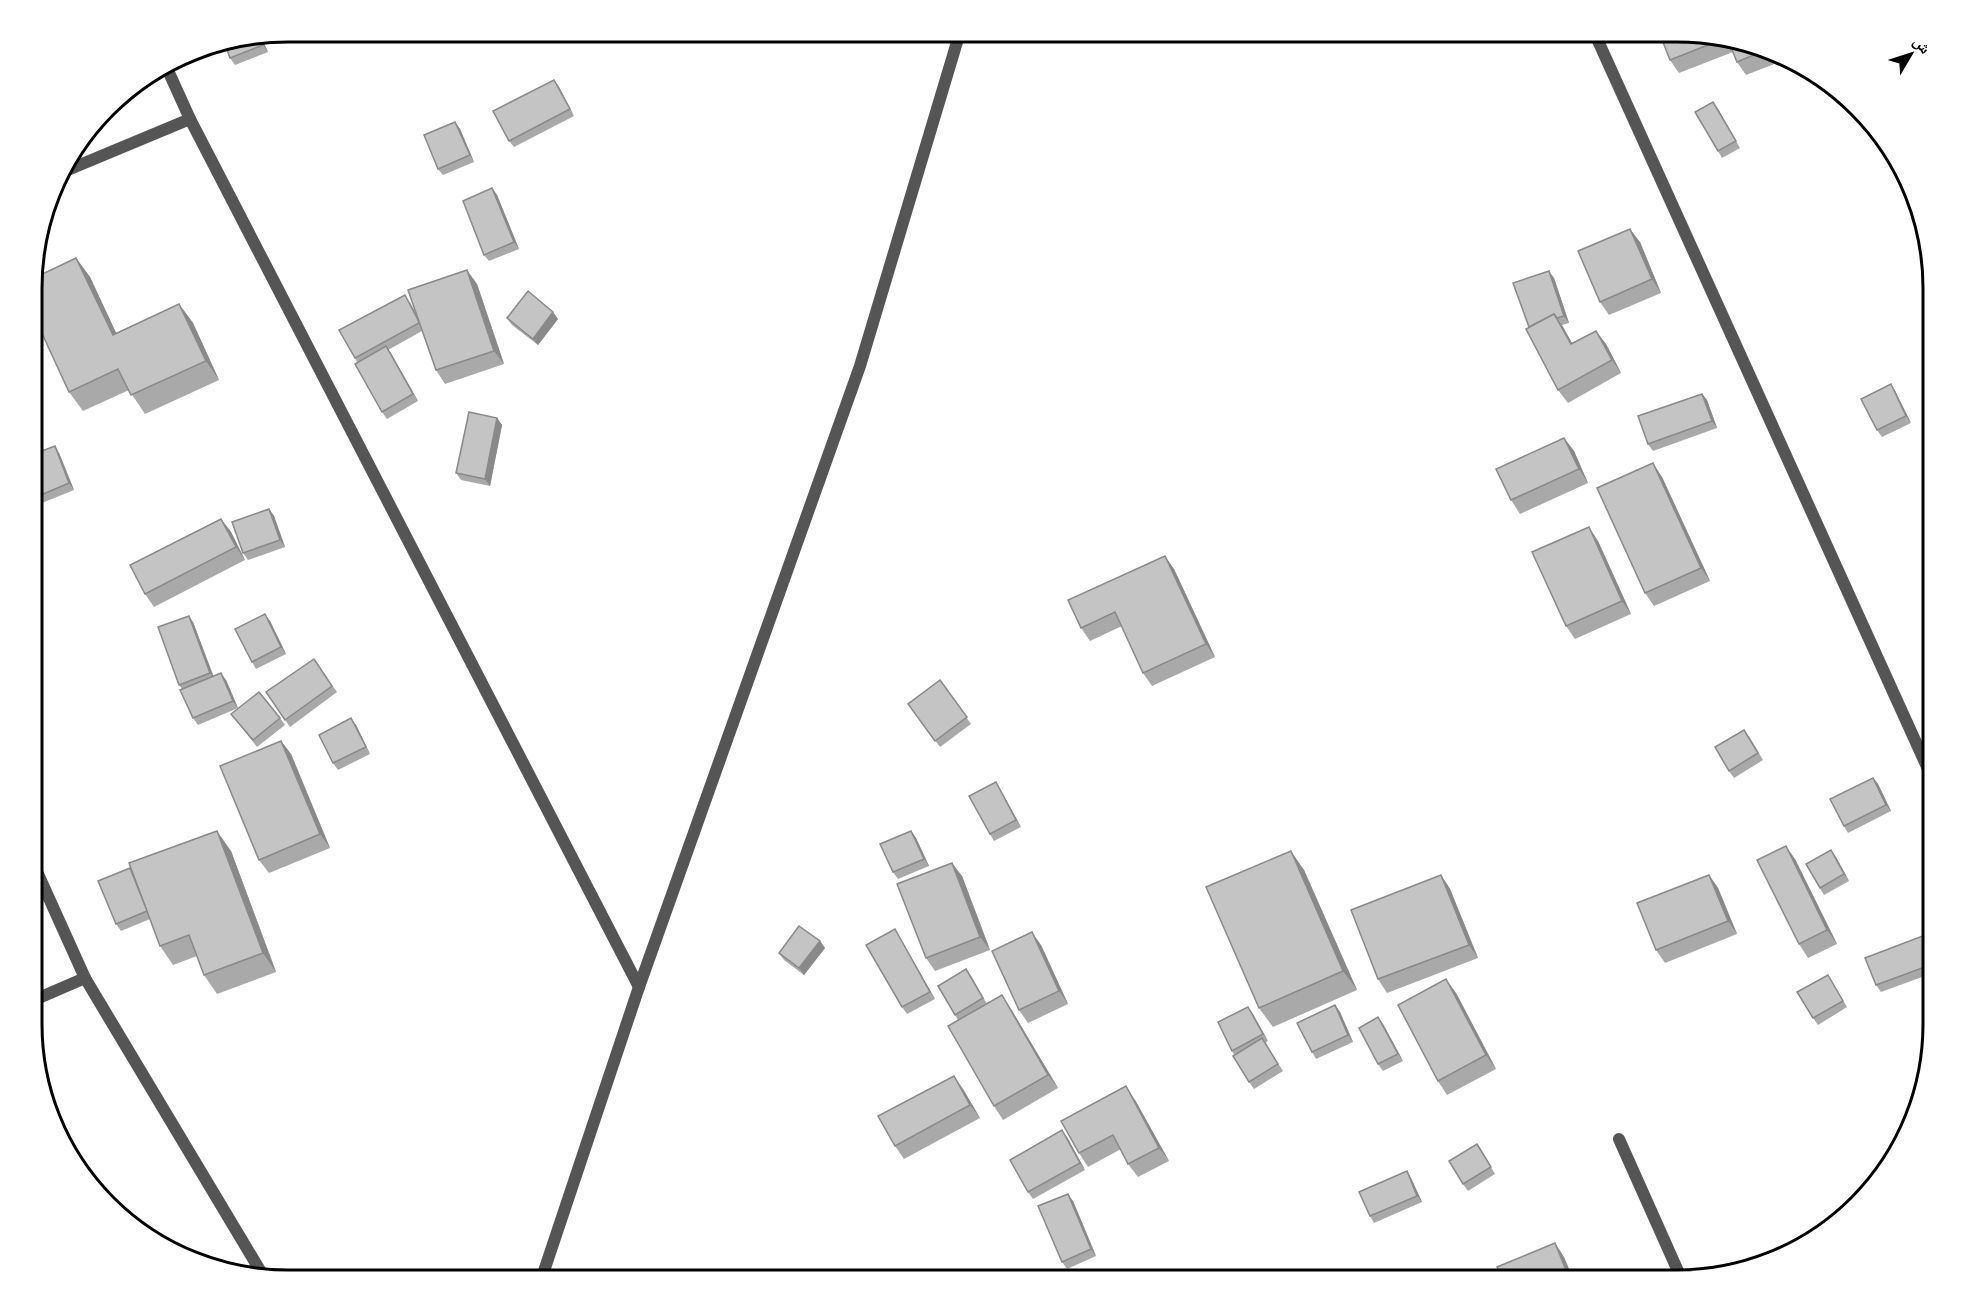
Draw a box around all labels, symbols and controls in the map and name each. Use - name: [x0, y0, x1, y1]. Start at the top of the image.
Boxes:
- north arrow: [1881, 24, 1941, 84]
- text: ش: [1908, 31, 1937, 59]

